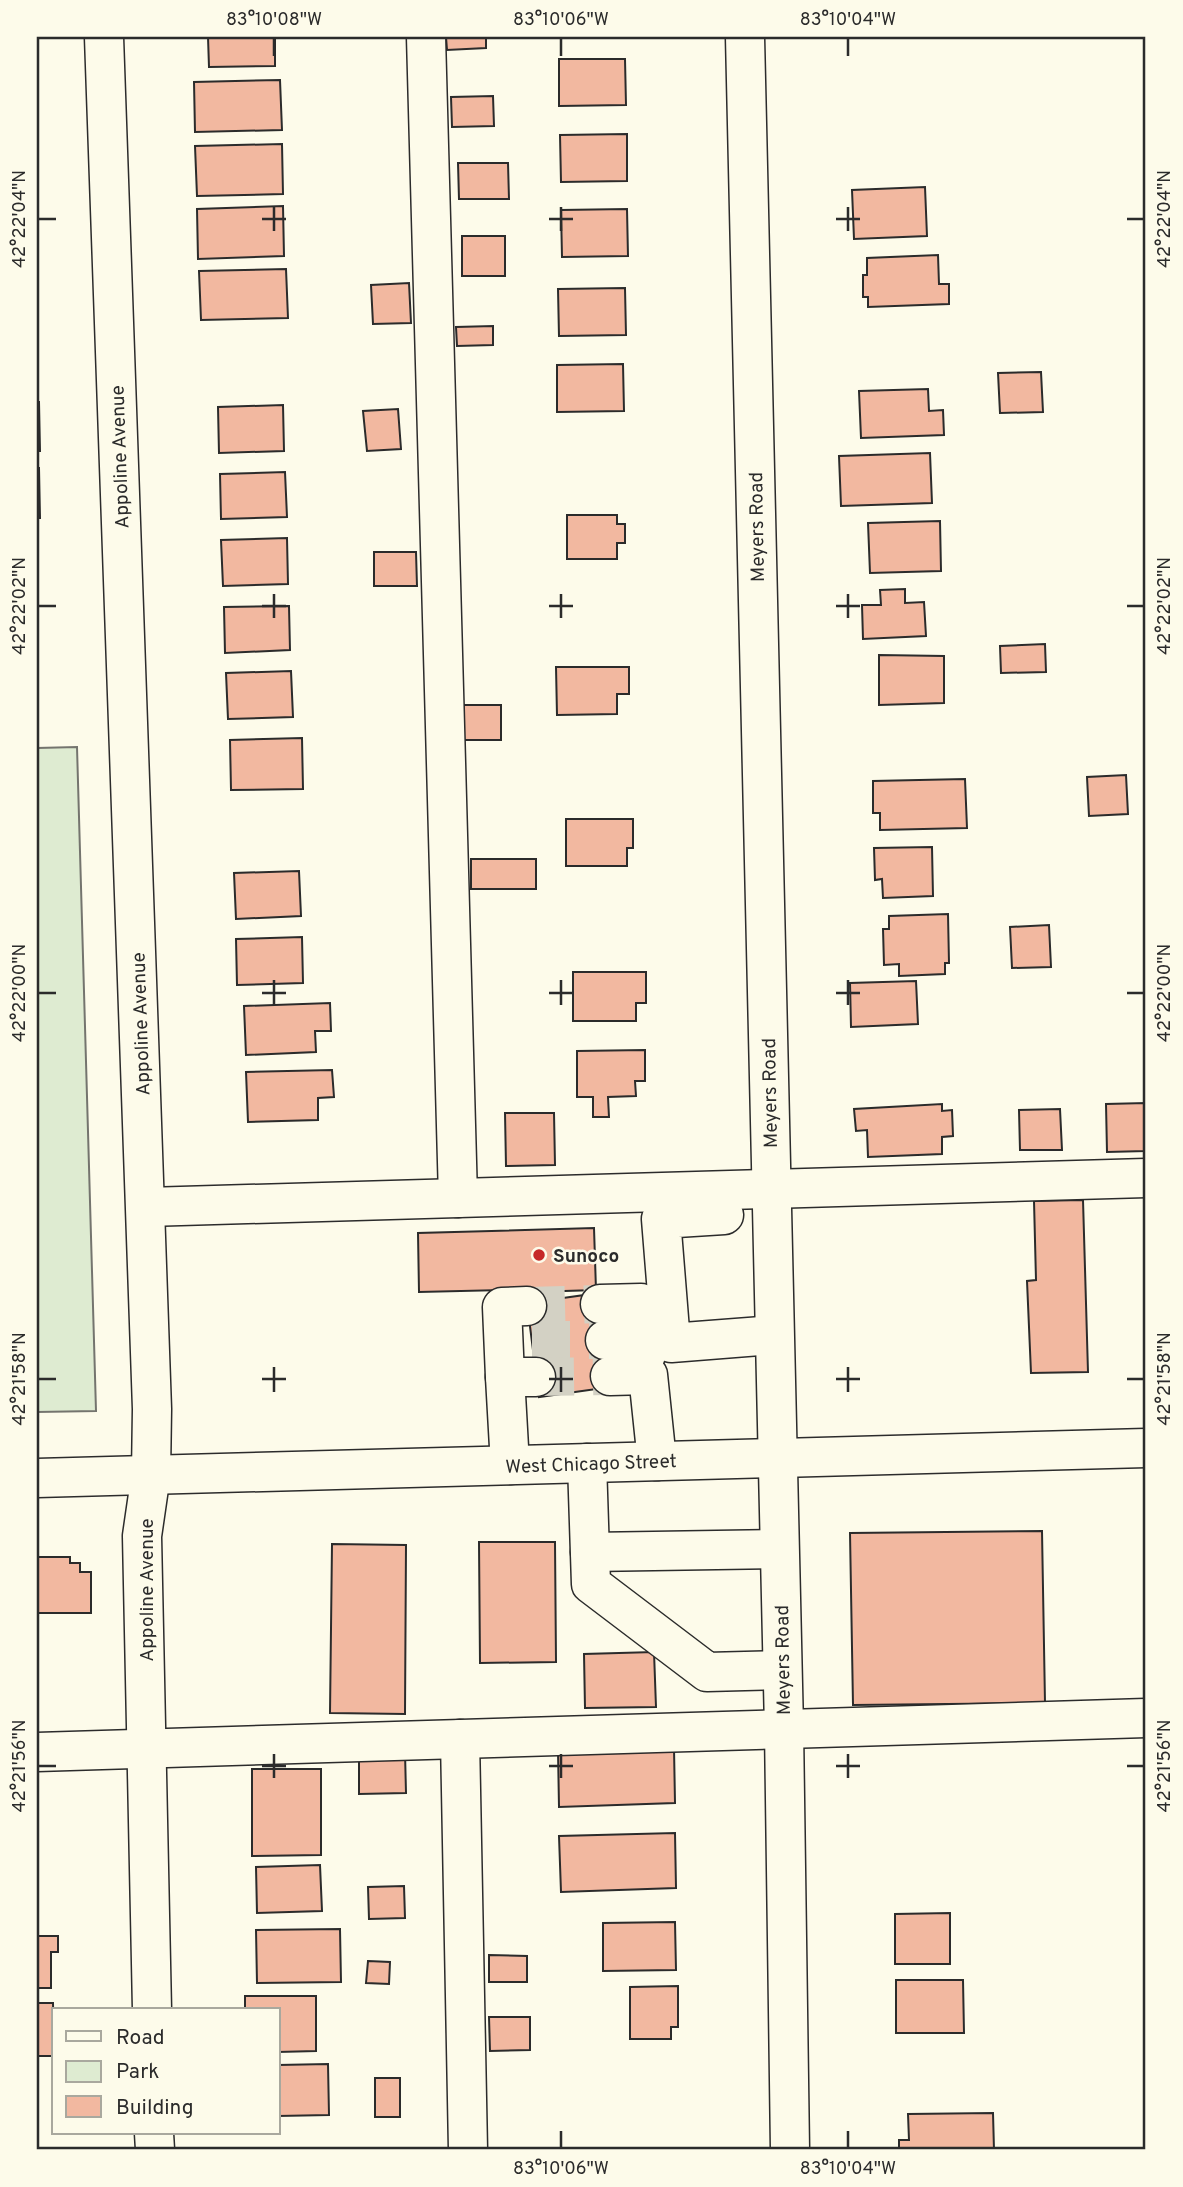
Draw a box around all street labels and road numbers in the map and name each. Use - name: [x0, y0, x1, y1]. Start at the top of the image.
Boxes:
- street label: Appoline Avenue: [107, 385, 135, 529]
- street label: Meyers Road: [745, 472, 771, 582]
- street label: Appoline Avenue: [128, 952, 156, 1096]
- street label: Meyers Road: [758, 1038, 784, 1148]
- street label: West Chicago Street: [505, 1450, 677, 1480]
- street label: Appoline Avenue: [136, 1518, 160, 1662]
- street label: Meyers Road: [771, 1605, 797, 1715]

